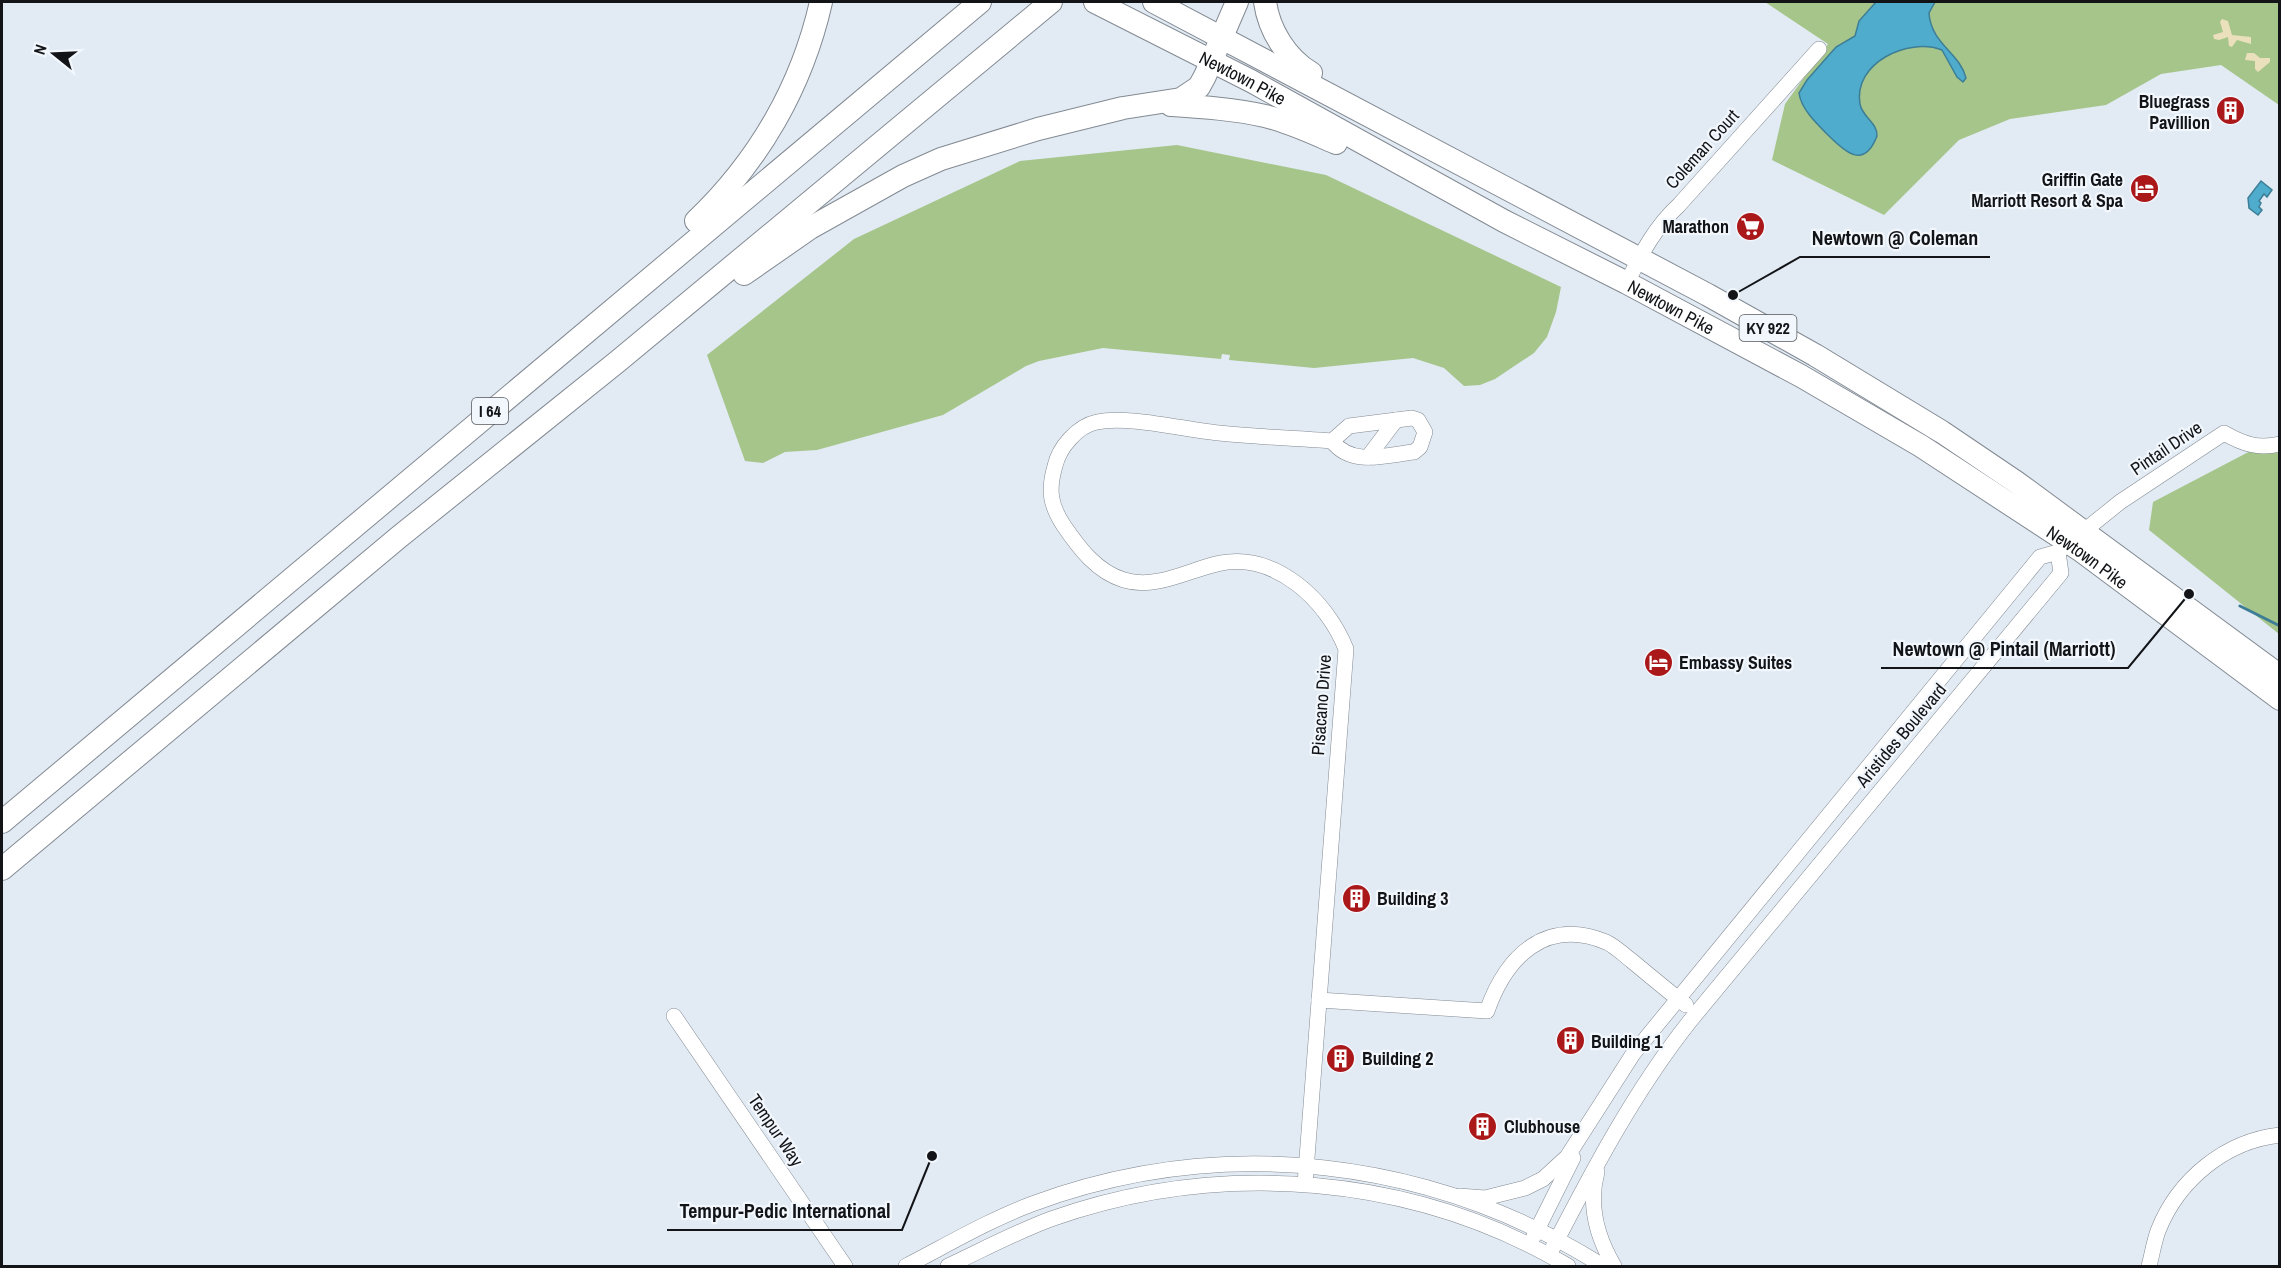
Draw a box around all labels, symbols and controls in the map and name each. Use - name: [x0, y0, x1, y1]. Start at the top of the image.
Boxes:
- north arrow: [24, 24, 84, 84]
- text: N: [28, 41, 52, 57]
- street label: Newtown Pike: [1195, 45, 1291, 111]
- place label: Bluegrass Pavillion: [2139, 89, 2210, 135]
- building icon: Bluegrass Pavillion: [2215, 95, 2247, 127]
- street label: Coleman Court: [1659, 104, 1745, 194]
- place label: Griffin Gate Marriott Resort & Spa: [1971, 167, 2124, 213]
- hotel icon: Griffin Gate Marriott Resort & Spa: [2128, 173, 2160, 205]
- supermarket icon: Marathon: [1734, 210, 1766, 242]
- place label: Marathon: [1663, 214, 1729, 239]
- callout: Newtown @ Coleman: [1800, 219, 1990, 257]
- text: Newtown @ Coleman: [1812, 224, 1978, 251]
- street label: Newtown Pike: [1624, 273, 1719, 340]
- road number: KY 922: [1740, 315, 1796, 341]
- road number: I 64: [472, 398, 508, 424]
- street label: Pintail Drive: [2125, 415, 2207, 481]
- street label: Newtown Pike: [2042, 519, 2133, 594]
- callout: Newtown @ Pintail (Marriott): [1881, 630, 2128, 668]
- text: Newtown @ Pintail (Marriott): [1893, 635, 2115, 662]
- hotel icon: Embassy Suites: [1642, 646, 1674, 678]
- place label: Embassy Suites: [1679, 650, 1792, 675]
- street label: Pisacano Drive: [1305, 654, 1337, 756]
- street label: Aristides Boulevard: [1849, 678, 1952, 793]
- building icon: Building 3: [1340, 882, 1372, 914]
- place label: Building 3: [1377, 886, 1448, 911]
- building icon: Building 1: [1554, 1025, 1586, 1057]
- place label: Building 1: [1591, 1029, 1663, 1054]
- building icon: Building 2: [1325, 1042, 1357, 1074]
- place label: Building 2: [1362, 1046, 1433, 1071]
- street label: Tempur Way: [743, 1089, 810, 1172]
- building icon: Clubhouse: [1467, 1110, 1499, 1142]
- place label: Clubhouse: [1504, 1114, 1580, 1139]
- callout: Tempur-Pedic International: [667, 1192, 902, 1230]
- text: Tempur-Pedic International: [679, 1197, 891, 1224]

